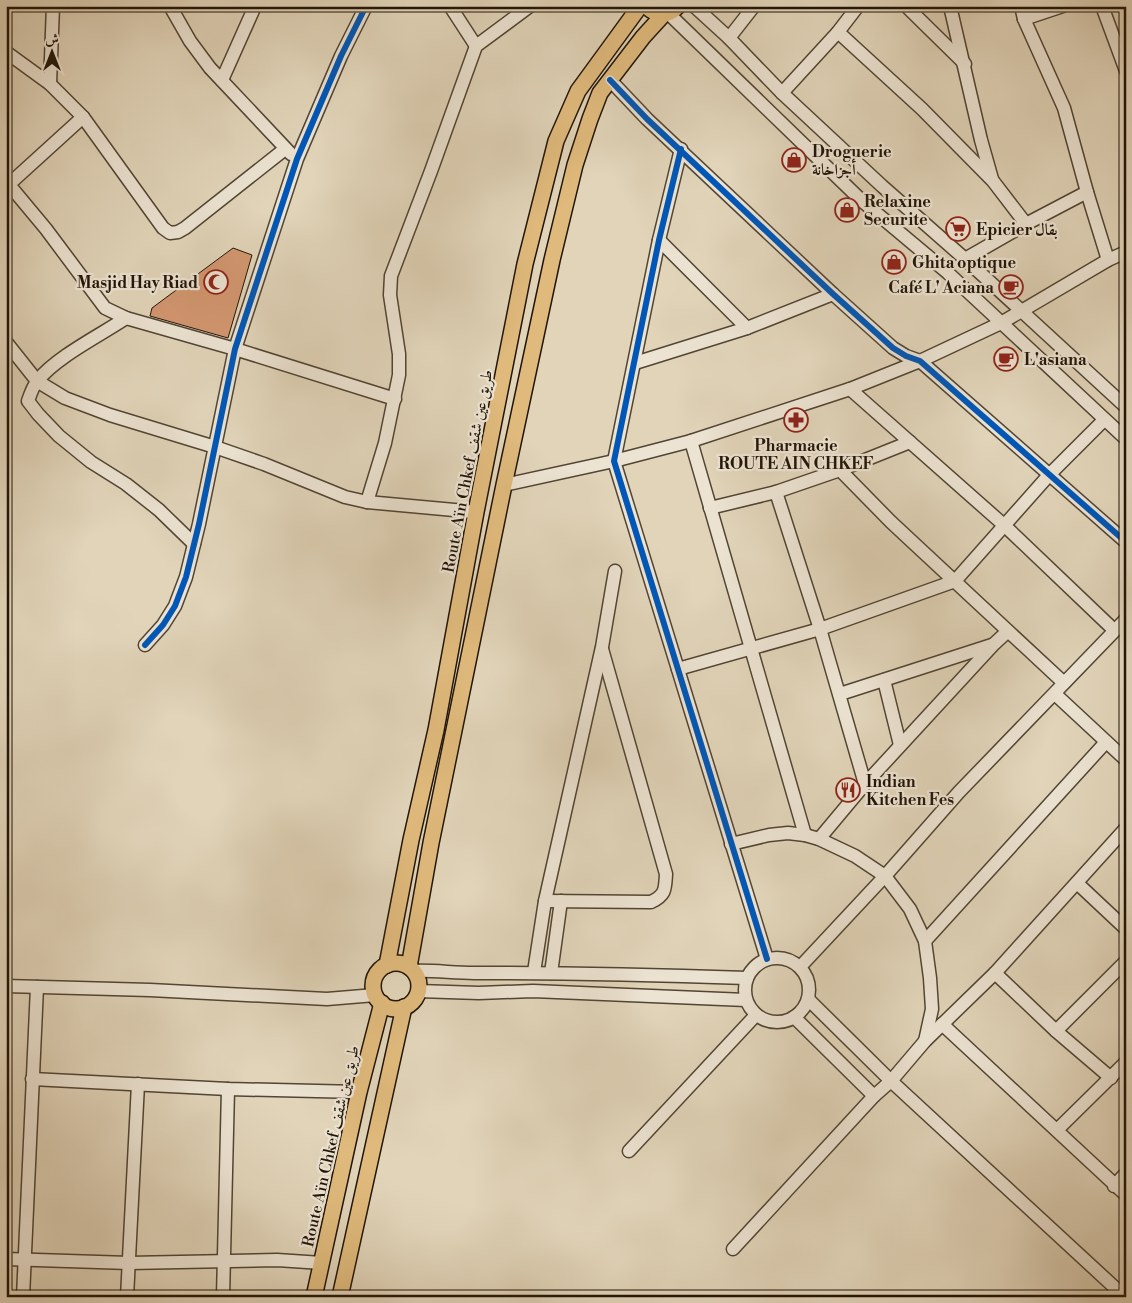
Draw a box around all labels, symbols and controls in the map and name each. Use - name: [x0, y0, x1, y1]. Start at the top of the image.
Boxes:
- north arrow: [28, 28, 78, 78]
- text: ش: [45, 31, 59, 49]
- place label: Droguerie أجزاخانة: [812, 142, 892, 180]
- shop icon: Droguerie أجزاخانة: [781, 147, 807, 173]
- place label: Relaxine Securite: [864, 192, 931, 230]
- shop icon: Relaxine Securite: [834, 197, 860, 223]
- supermarket icon: Epicier بقال: [945, 216, 971, 242]
- place label: Epicier بقال: [976, 220, 1057, 240]
- shop icon: Ghita optique: [881, 249, 907, 275]
- place label: Ghita optique: [912, 253, 1017, 273]
- mosque icon: Masjid Hay Riad: [203, 269, 229, 295]
- place label: Masjid Hay Riad: [77, 273, 198, 293]
- cafe icon: Café L' Aciana: [998, 274, 1024, 300]
- place label: Café L' Aciana: [888, 278, 994, 298]
- cafe icon: L'asiana: [993, 346, 1019, 372]
- place label: L'asiana: [1024, 350, 1087, 370]
- street label: Route Aïn Chkef طريق عين شقف: [438, 368, 497, 574]
- pharmacy icon: Pharmacie ROUTE AIN CHKEF: [783, 407, 809, 433]
- place label: Pharmacie ROUTE AIN CHKEF: [718, 436, 874, 474]
- place label: Indian Kitchen Fes: [866, 772, 954, 810]
- restaurant icon: Indian Kitchen Fes: [835, 777, 861, 803]
- street label: Route Aïn Chkef طريق عين شقف: [298, 1043, 364, 1249]

